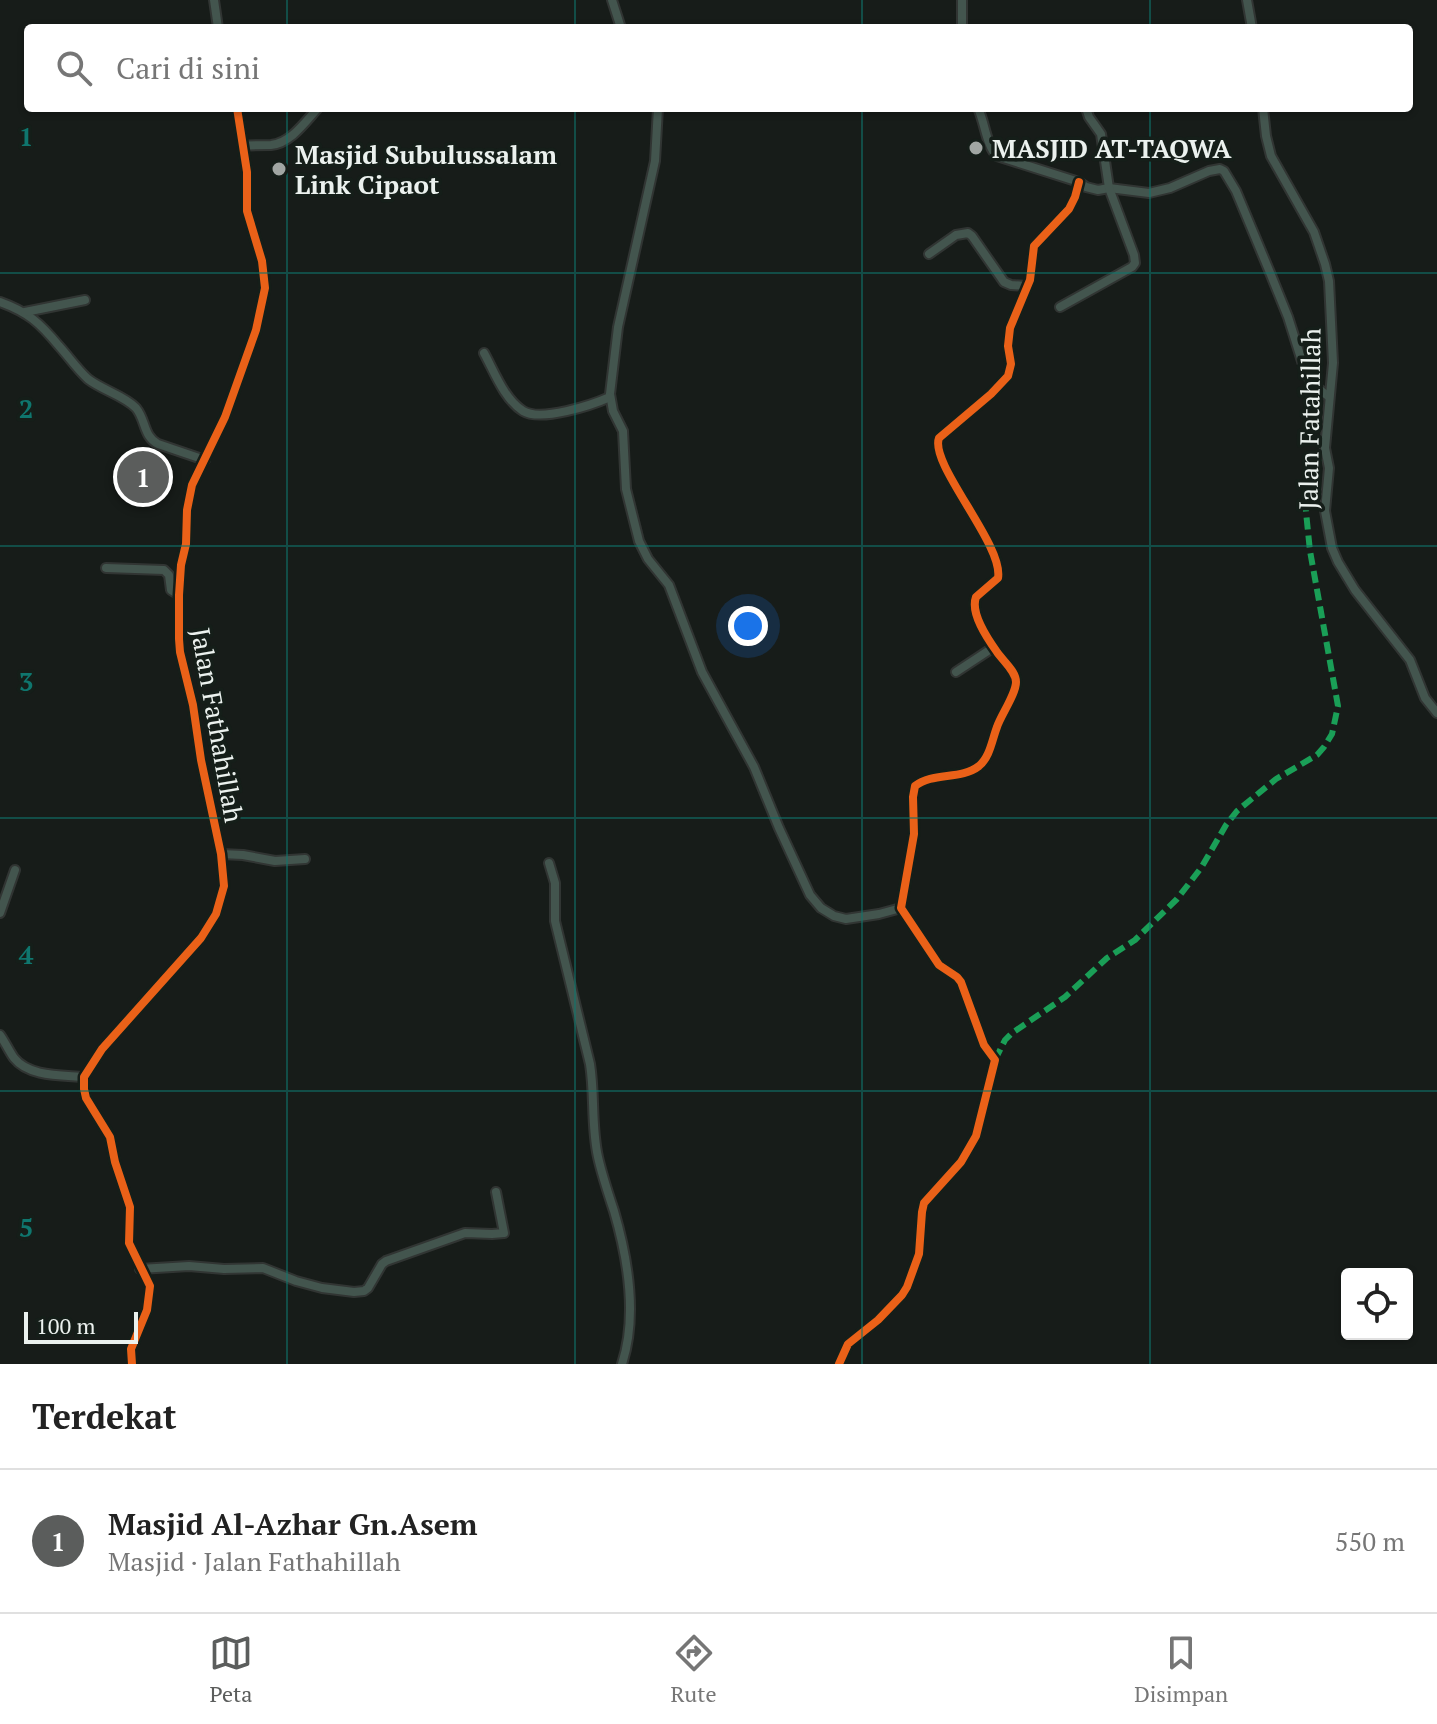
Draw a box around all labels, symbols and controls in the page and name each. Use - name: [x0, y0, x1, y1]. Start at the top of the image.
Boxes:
- search box: [24, 24, 1413, 112]
- icon: search: [52, 46, 96, 90]
- text: Cari di sini: [116, 48, 260, 88]
- text: 1: [19, 119, 33, 153]
- place label: MASJID AT-TAQWA: [992, 131, 1231, 165]
- place label: Masjid Subulussalam Link Cipaot: [295, 137, 557, 201]
- marker: MASJID AT-TAQWA: [967, 139, 985, 157]
- marker: Masjid Subulussalam Link Cipaot: [270, 160, 288, 178]
- street label: Jalan Fatahillah: [1290, 328, 1328, 510]
- text: 2: [19, 391, 33, 425]
- pin: 1: [117, 447, 169, 507]
- your location: [728, 606, 768, 646]
- street label: Jalan Fathahillah: [184, 625, 252, 825]
- text: 3: [19, 664, 33, 698]
- text: 4: [19, 937, 34, 971]
- text: 5: [19, 1210, 33, 1244]
- map controls: [1341, 1268, 1413, 1340]
- button: locate: [1341, 1268, 1413, 1340]
- scale bar: [24, 1308, 138, 1344]
- text: 100 m: [36, 1311, 96, 1340]
- text: Terdekat: [32, 1394, 177, 1439]
- text: Masjid Al-Azhar Gn.Asem: [108, 1504, 478, 1544]
- text: 1: [51, 1524, 65, 1558]
- text: 550 m: [1335, 1524, 1405, 1558]
- text: Masjid · Jalan Fathahillah: [108, 1544, 401, 1578]
- tab: Peta: [209, 1631, 253, 1708]
- tab: Rute: [671, 1631, 716, 1708]
- tab: Disimpan: [1134, 1631, 1228, 1708]

